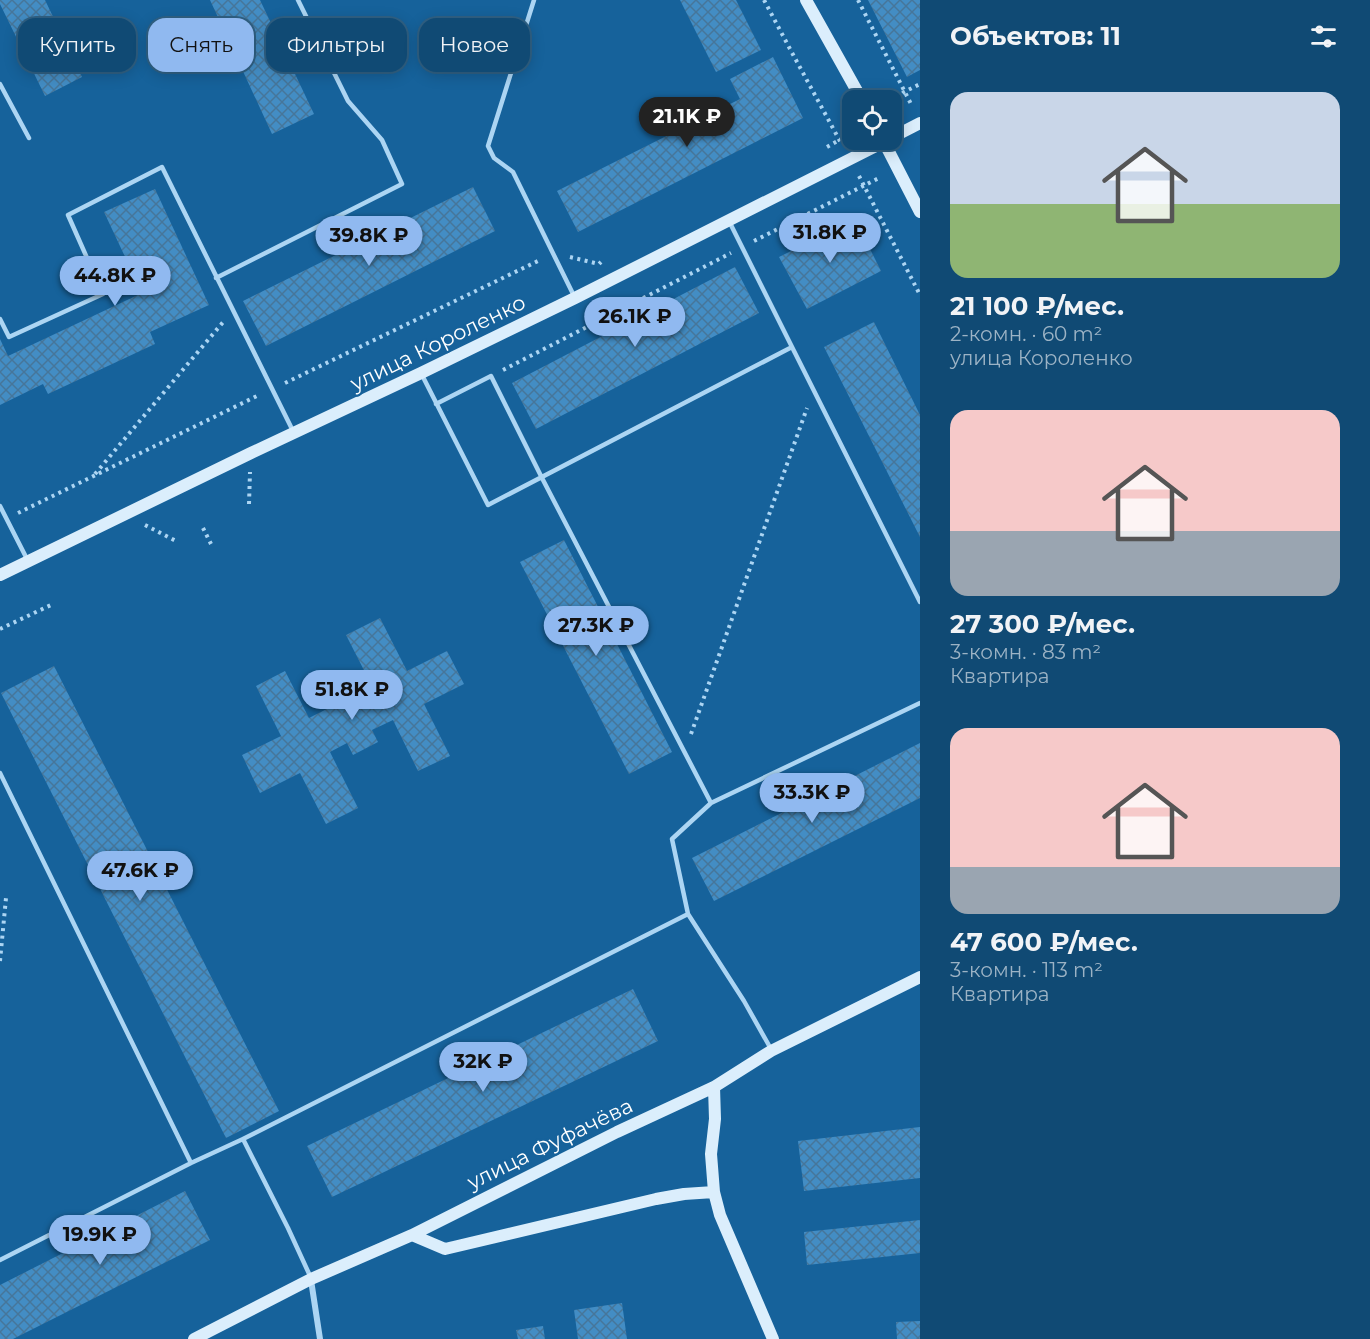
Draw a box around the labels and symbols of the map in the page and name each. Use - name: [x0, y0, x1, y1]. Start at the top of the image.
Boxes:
- pin: 21.1K ₽: [632, 97, 742, 148]
- pin: 31.8K ₽: [775, 213, 885, 264]
- pin: 39.8K ₽: [314, 216, 424, 267]
- pin: 44.8K ₽: [60, 256, 170, 307]
- street label: улица Короленко: [345, 289, 529, 396]
- pin: 26.1K ₽: [580, 297, 690, 348]
- pin: 27.3K ₽: [541, 606, 651, 657]
- pin: 51.8K ₽: [297, 670, 407, 721]
- pin: 33.3K ₽: [757, 773, 867, 824]
- pin: 47.6K ₽: [85, 851, 195, 902]
- pin: 32K ₽: [441, 1042, 525, 1093]
- street label: улица Фуфачёва: [462, 1093, 637, 1195]
- pin: 19.9K ₽: [45, 1215, 155, 1266]

